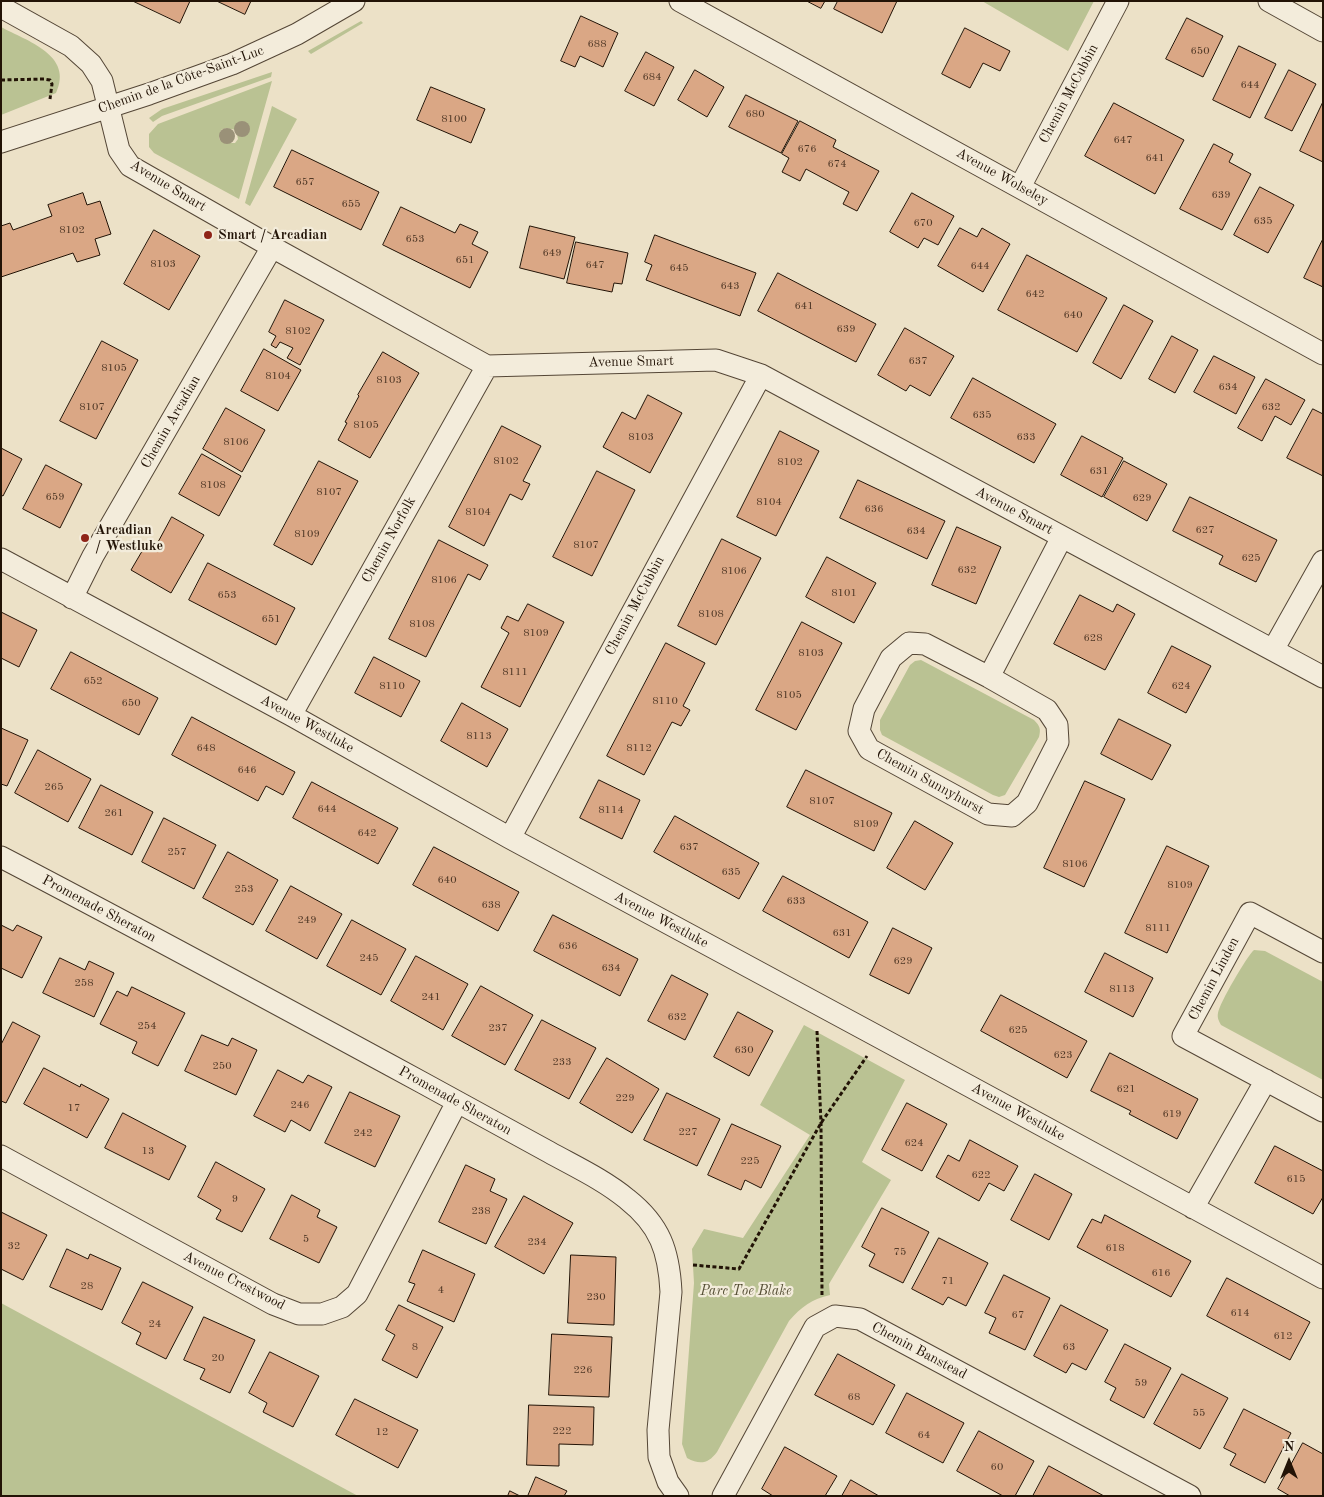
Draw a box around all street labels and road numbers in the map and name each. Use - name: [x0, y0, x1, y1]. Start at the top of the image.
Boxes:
- street label: Chemin McCubbin: [1036, 41, 1102, 147]
- street label: Chemin de la Côte-Saint-Luc: [96, 42, 266, 118]
- street label: Avenue Wolseley: [953, 145, 1051, 209]
- street label: Avenue Smart: [127, 157, 209, 215]
- street label: Avenue Smart: [588, 353, 674, 371]
- street label: Chemin Arcadian: [138, 372, 204, 472]
- street label: Avenue Smart: [972, 483, 1056, 539]
- street label: Chemin Norfolk: [358, 494, 420, 586]
- street label: Chemin McCubbin: [602, 553, 668, 659]
- street label: Avenue Westluke: [257, 691, 357, 757]
- street label: Chemin Sunnyhurst: [873, 745, 987, 819]
- street label: Promenade Sheraton: [39, 872, 159, 946]
- street label: Avenue Westluke: [611, 888, 711, 952]
- street label: Chemin Linden: [1185, 935, 1243, 1023]
- street label: Promenade Sheraton: [396, 1063, 514, 1139]
- street label: Avenue Westluke: [968, 1079, 1068, 1145]
- street label: Avenue Crestwood: [180, 1248, 288, 1314]
- street label: Chemin Banstead: [868, 1319, 970, 1383]

